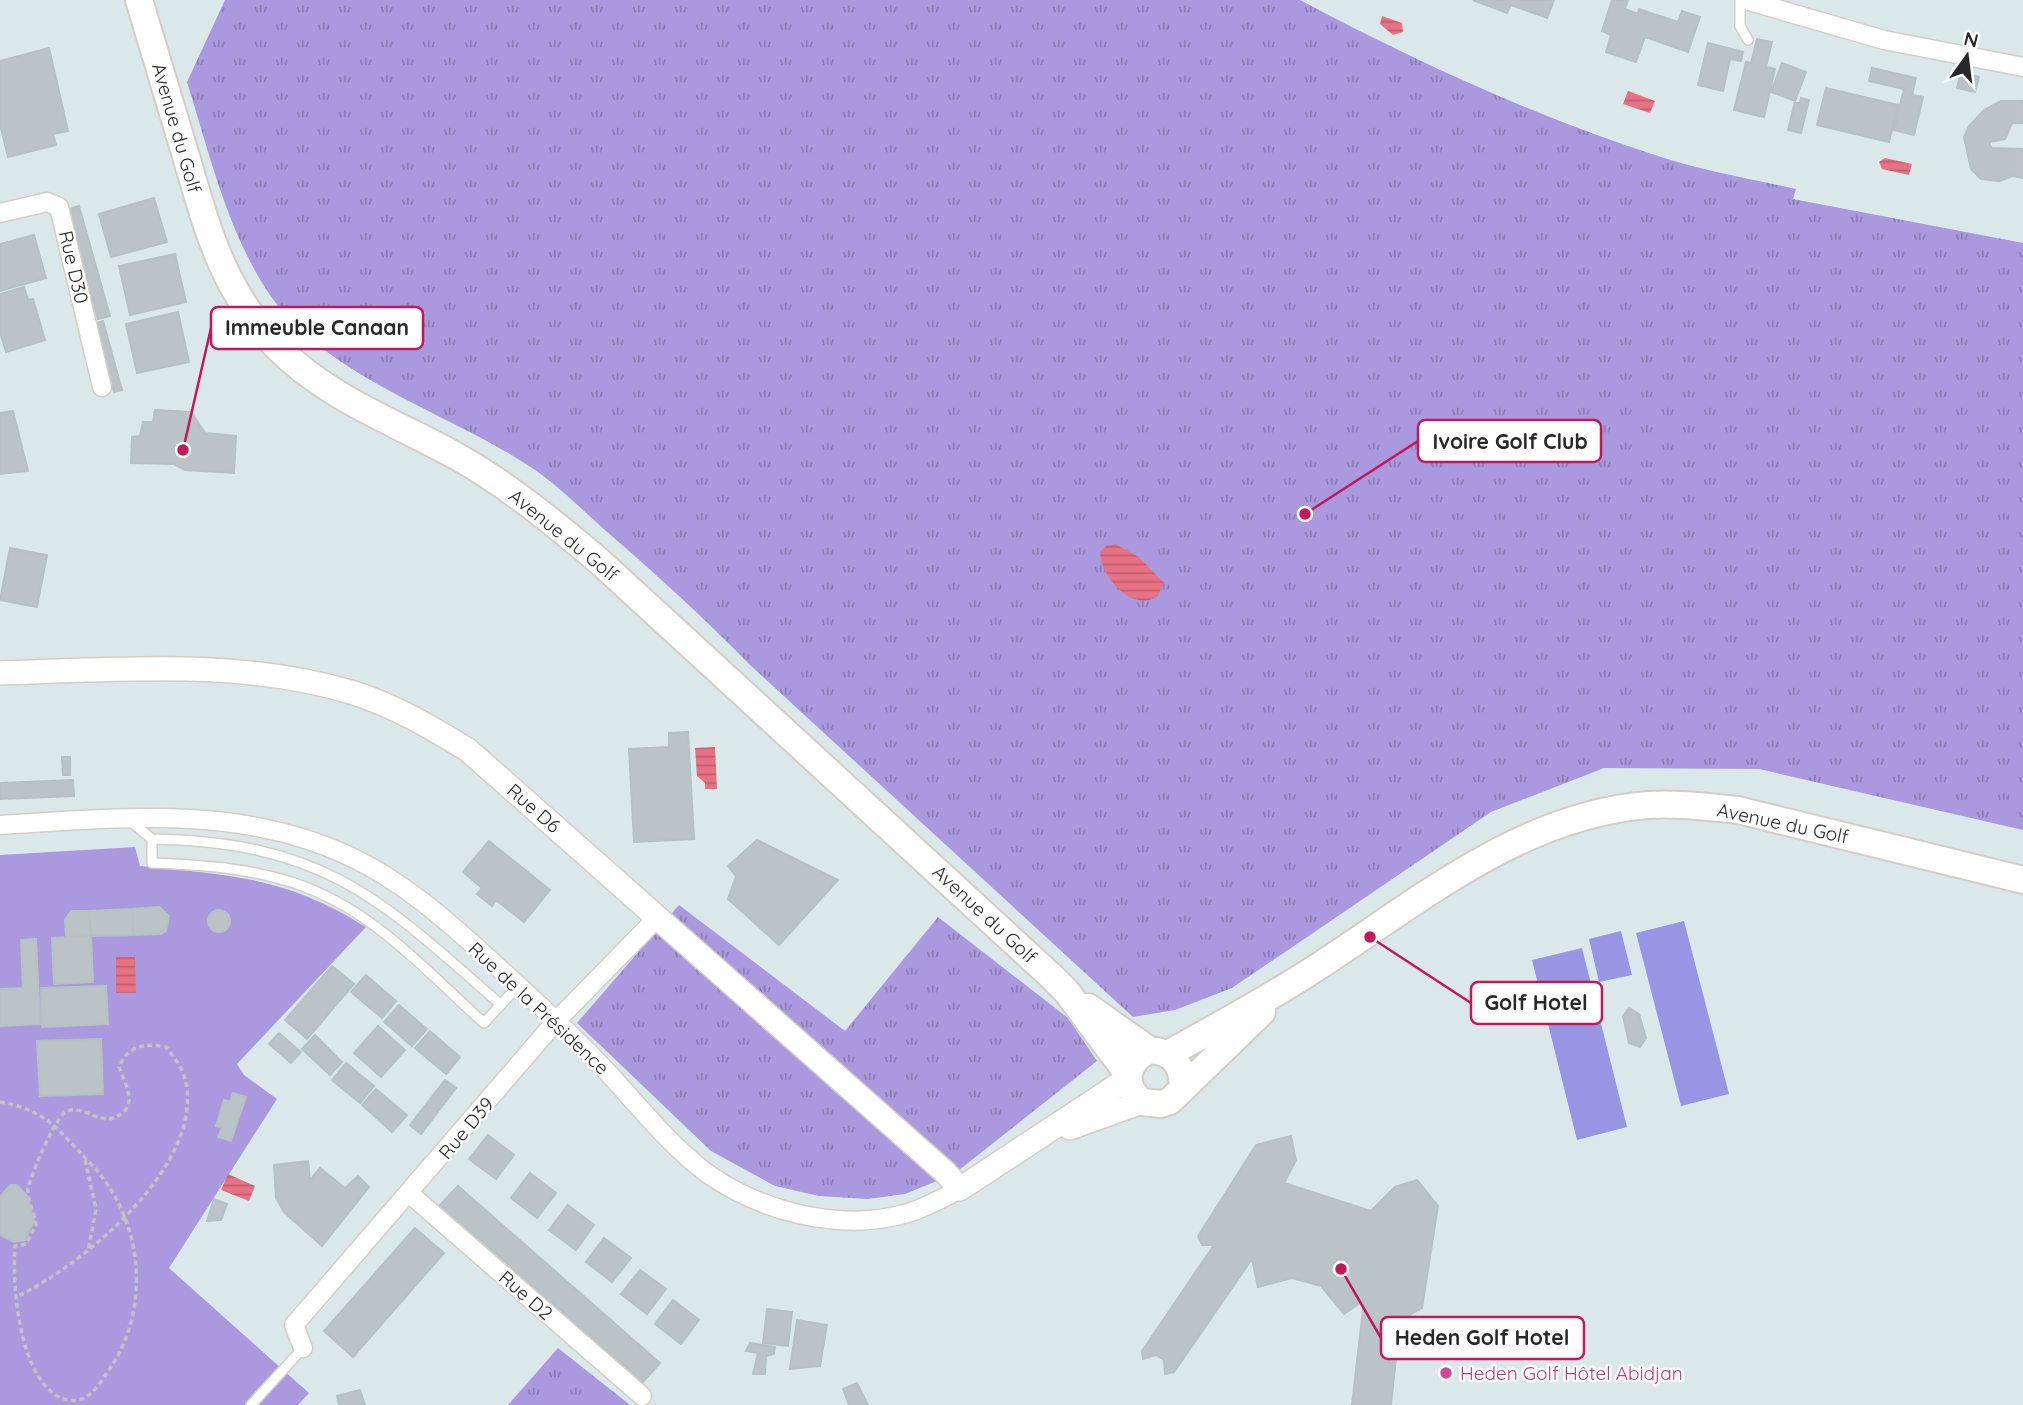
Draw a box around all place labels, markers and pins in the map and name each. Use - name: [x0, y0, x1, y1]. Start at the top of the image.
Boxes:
- callout: Immeuble Canaan: [211, 307, 423, 349]
- callout: Ivoire Golf Club: [1418, 420, 1601, 462]
- callout: Golf Hotel: [1471, 982, 1602, 1024]
- callout: Heden Golf Hotel: [1381, 1317, 1584, 1359]
- place label: Heden Golf Hôtel Abidjan: [1460, 1361, 1683, 1385]
- marker: Heden Golf Hôtel Abidjan: [1438, 1365, 1454, 1381]

